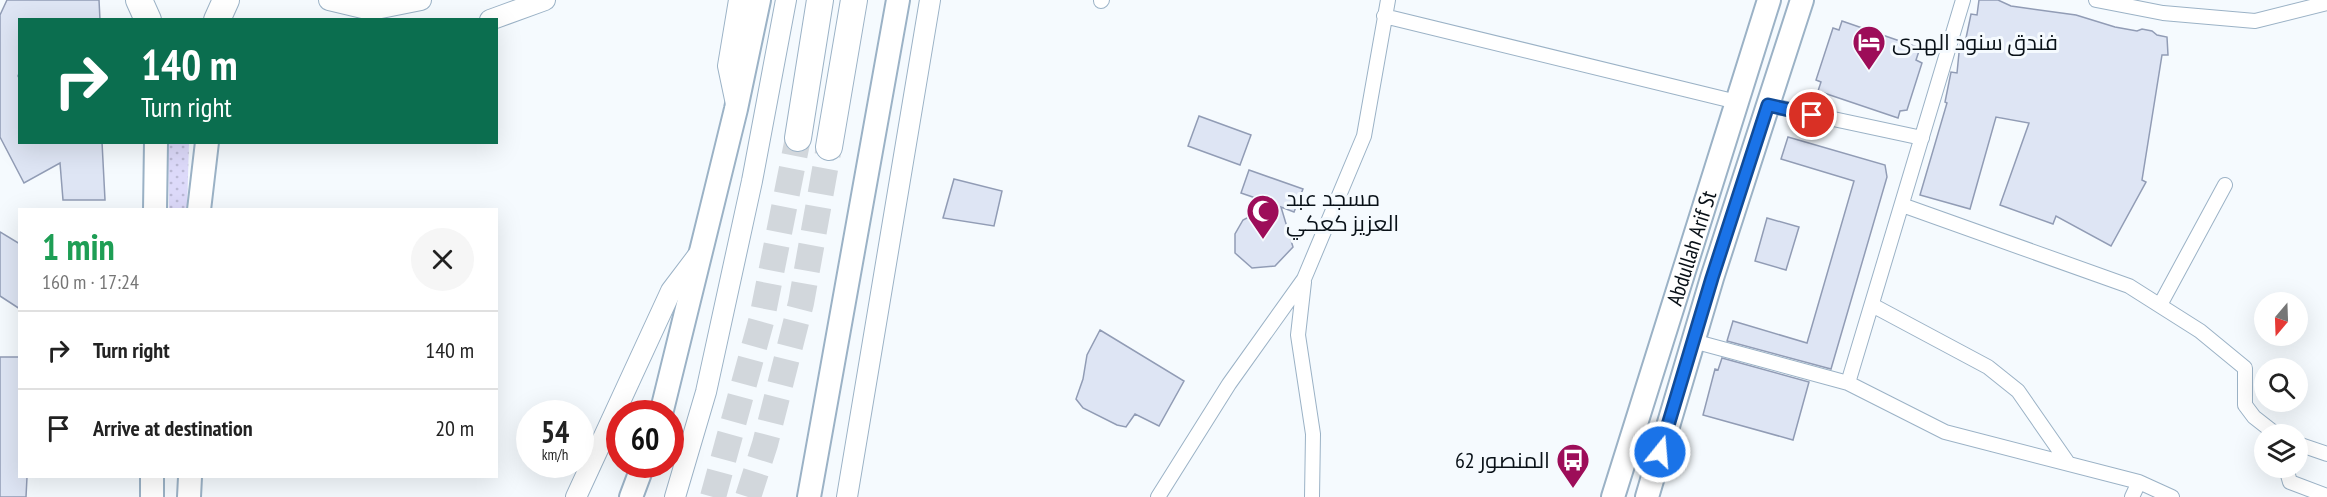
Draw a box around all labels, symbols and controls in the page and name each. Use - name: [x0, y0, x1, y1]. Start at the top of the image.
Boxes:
- hotel icon: فندق سنود الهدى: [1851, 24, 1887, 71]
- place label: فندق سنود الهدى: [1892, 28, 2058, 56]
- text: 140 m: [141, 37, 238, 92]
- icon: right: [42, 42, 120, 120]
- pin: [1786, 89, 1837, 140]
- text: Turn right: [141, 90, 232, 124]
- icon: arrive: [1795, 98, 1828, 131]
- place label: مسجد عبد العزيز كعكي: [1286, 184, 1399, 240]
- street label: Abdullah Arif St: [1660, 187, 1722, 309]
- mosque icon: مسجد عبد العزيز كعكي: [1245, 193, 1281, 240]
- text: 1 min: [42, 223, 115, 270]
- button: close: [411, 228, 474, 291]
- text: 160 m · 17:24: [42, 269, 139, 295]
- north arrow: [2254, 292, 2308, 346]
- map controls: [2254, 292, 2308, 478]
- icon: right: [42, 334, 75, 367]
- text: Turn right: [93, 336, 170, 364]
- text: 140 m: [425, 336, 474, 364]
- button: search: [2254, 358, 2308, 412]
- speed limit sign: 60: [606, 400, 684, 478]
- icon: arrive: [42, 412, 75, 445]
- text: 54: [541, 412, 569, 451]
- text: Arrive at destination: [93, 414, 253, 442]
- text: 20 m: [435, 414, 474, 442]
- position arrow: [1628, 420, 1692, 484]
- button: layers: [2254, 424, 2308, 478]
- bus stop icon: المنصور 62: [1555, 442, 1591, 489]
- text: km/h: [542, 445, 568, 464]
- place label: المنصور 62: [1455, 446, 1550, 474]

